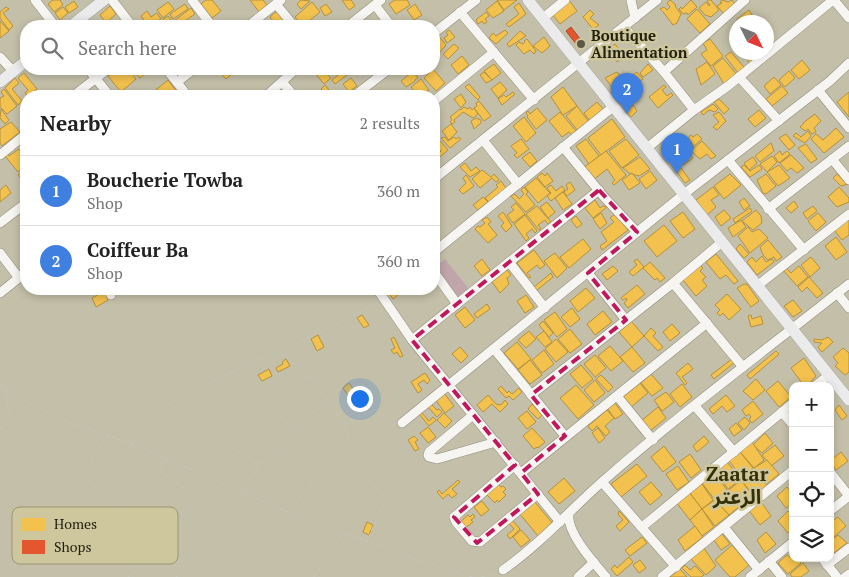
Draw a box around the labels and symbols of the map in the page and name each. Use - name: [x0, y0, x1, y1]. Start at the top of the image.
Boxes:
- north arrow: [729, 15, 774, 60]
- place label: Boutique Alimentation: [591, 25, 688, 62]
- marker: Boutique Alimentation: [575, 38, 587, 50]
- pin: 2: [611, 73, 643, 114]
- pin: 1: [661, 133, 693, 174]
- your location: [347, 386, 373, 412]
- district label: Zaatar الزعتر: [706, 460, 769, 510]
- legend: [12, 507, 178, 564]
- text: Homes: [54, 514, 97, 533]
- text: Shops: [54, 537, 91, 556]

